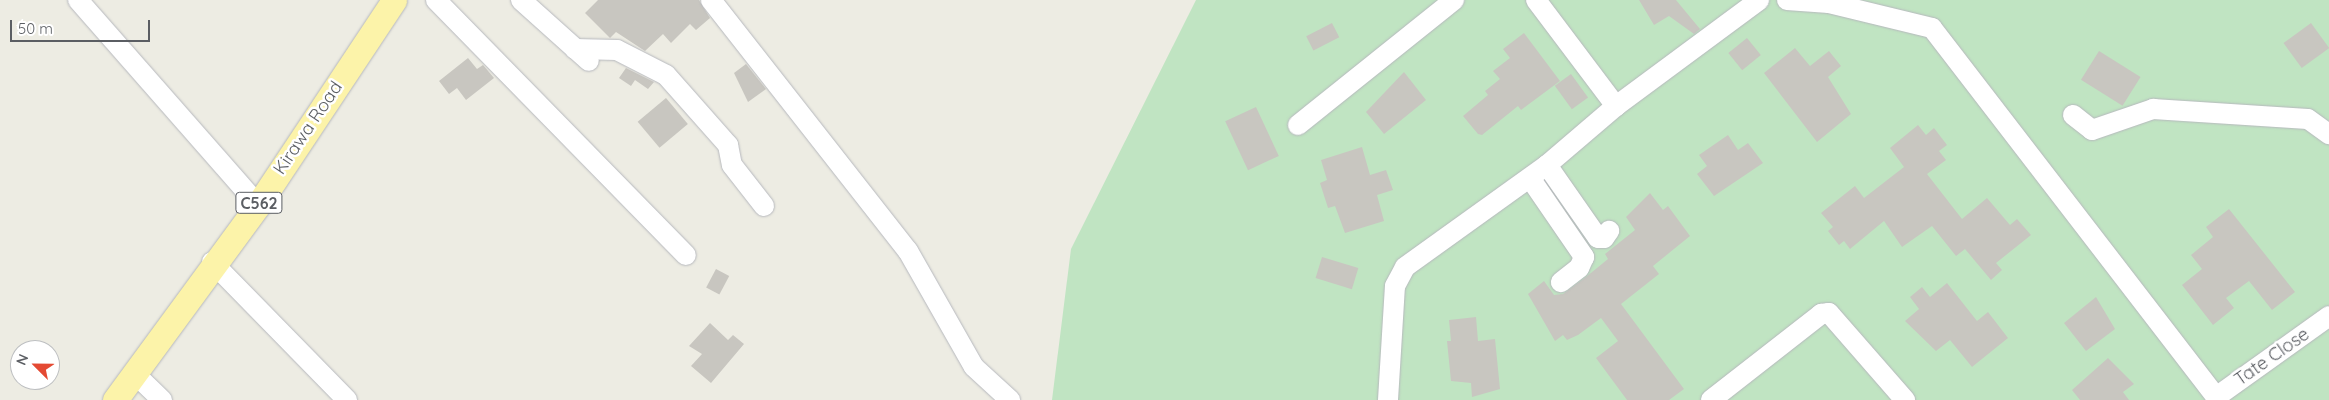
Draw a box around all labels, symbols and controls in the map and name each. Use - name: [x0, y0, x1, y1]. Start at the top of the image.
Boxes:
- scale bar: [12, 10, 152, 42]
- text: 50 m: [18, 19, 53, 38]
- street label: Kirawa Road: [269, 77, 347, 179]
- road number: C562: [235, 190, 283, 217]
- street label: Tate Close: [2230, 323, 2314, 391]
- north arrow: [10, 340, 60, 390]
- text: N: [12, 351, 32, 368]

